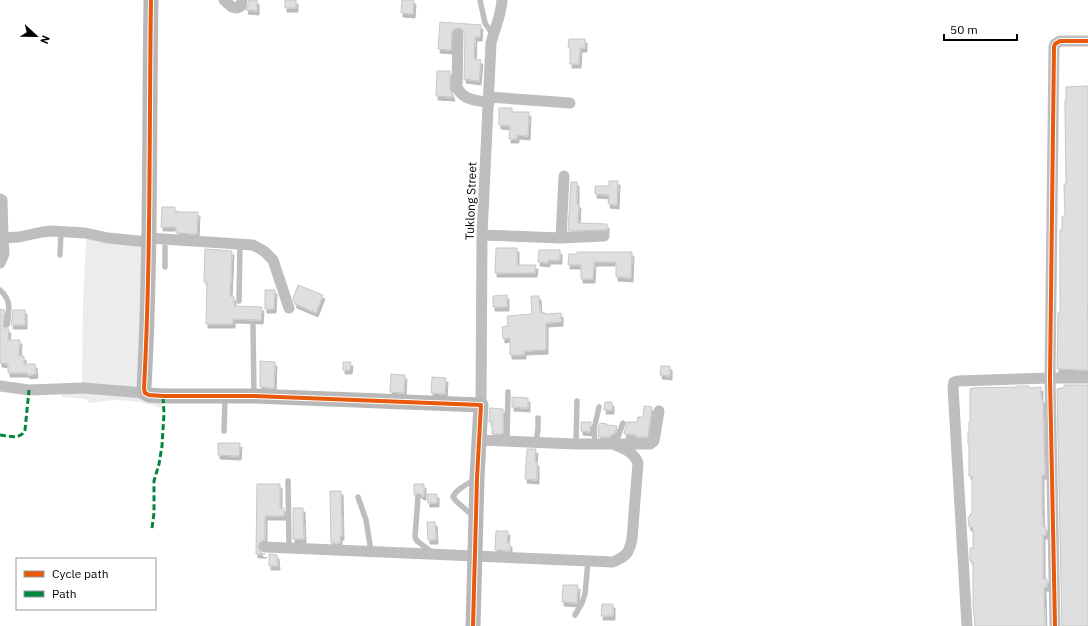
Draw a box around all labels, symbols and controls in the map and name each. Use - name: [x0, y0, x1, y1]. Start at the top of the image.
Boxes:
- north arrow: [16, 16, 56, 56]
- scale bar: [944, 16, 1017, 42]
- text: 50 m: [950, 22, 978, 37]
- text: N: [37, 33, 53, 46]
- street label: Tuklong Street: [462, 162, 479, 240]
- legend: [16, 558, 156, 610]
- text: Cycle path: [52, 566, 109, 581]
- text: Path: [52, 586, 77, 601]

